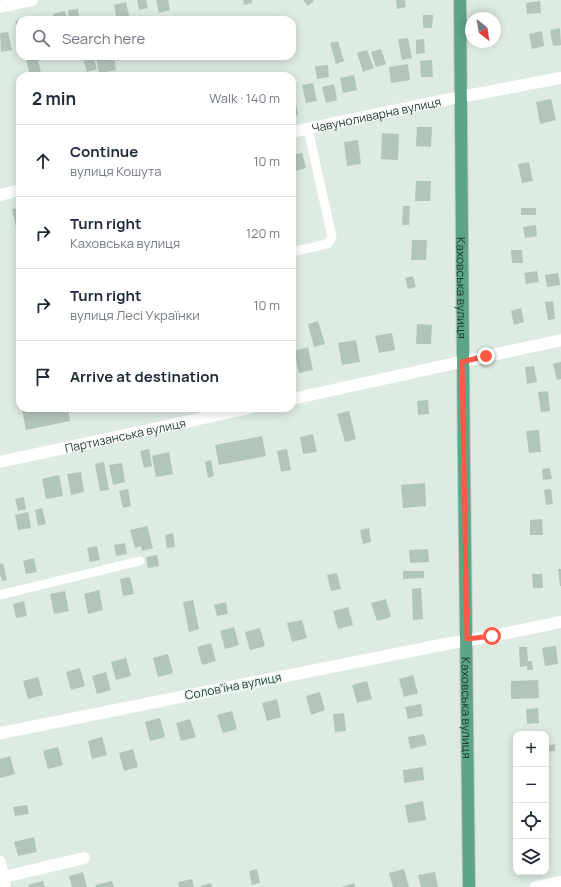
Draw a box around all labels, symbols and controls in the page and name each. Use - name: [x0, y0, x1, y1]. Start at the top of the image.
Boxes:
- north arrow: [465, 12, 501, 48]
- search box: [16, 16, 296, 60]
- icon: search: [30, 27, 52, 49]
- text: Search here: [62, 28, 145, 49]
- text: 2 min: [32, 87, 76, 110]
- text: Walk · 140 m: [209, 89, 280, 107]
- street label: Чавуноливарна вулиця: [310, 92, 442, 136]
- text: Continue: [70, 141, 138, 162]
- icon: ahead: [32, 150, 54, 172]
- text: 10 m: [253, 152, 280, 170]
- text: вулиця Кошута: [70, 162, 161, 180]
- text: Turn right: [70, 213, 141, 234]
- icon: right: [32, 222, 54, 244]
- text: 120 m: [246, 224, 280, 242]
- text: Каховська вулиця: [70, 234, 180, 252]
- street label: Каховська вулиця: [453, 237, 471, 339]
- text: Turn right: [70, 285, 141, 306]
- icon: right: [32, 294, 54, 316]
- text: 10 m: [253, 296, 280, 314]
- text: вулиця Лесі Українки: [70, 306, 200, 324]
- route end: [477, 347, 495, 365]
- icon: arrive: [32, 366, 54, 388]
- text: Arrive at destination: [70, 366, 219, 387]
- street label: Партизанська вулиця: [63, 414, 187, 456]
- route start: [483, 627, 501, 645]
- street label: Каховська вулиця: [458, 657, 476, 759]
- street label: Соловʼїна вулиця: [183, 668, 283, 704]
- map controls: [513, 731, 549, 875]
- button: +: [513, 731, 549, 767]
- button: −: [513, 767, 549, 803]
- button: locate: [513, 803, 549, 839]
- button: layers: [513, 839, 549, 875]

